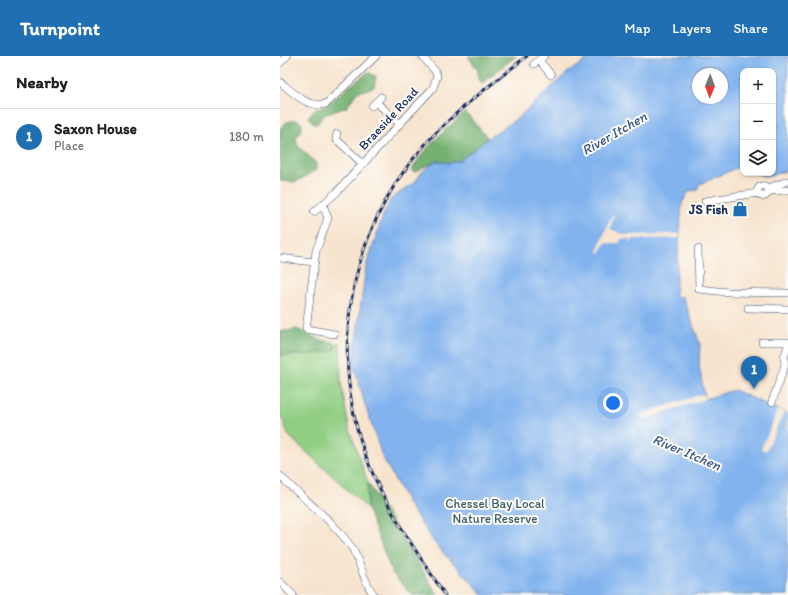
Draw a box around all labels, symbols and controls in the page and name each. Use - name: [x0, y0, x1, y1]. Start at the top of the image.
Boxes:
- text: Turnpoint: [20, 17, 100, 40]
- text: Map: [625, 20, 650, 37]
- text: Layers: [672, 20, 711, 37]
- text: Share: [733, 20, 768, 37]
- north arrow: [692, 68, 728, 104]
- map controls: [740, 68, 776, 176]
- button: +: [740, 68, 776, 104]
- text: Nearby: [16, 72, 68, 92]
- street label: Braeside Road: [356, 84, 421, 153]
- button: −: [740, 104, 776, 140]
- water label: River Itchen: [579, 107, 651, 159]
- text: Saxon House: [54, 120, 137, 138]
- text: 1: [26, 129, 32, 144]
- text: 180 m: [229, 129, 264, 144]
- text: Place: [54, 138, 84, 153]
- button: layers: [740, 140, 776, 176]
- shop icon: JS Fish: [731, 200, 749, 218]
- place label: JS Fish: [688, 202, 728, 217]
- pin: 1: [741, 356, 767, 389]
- your location: [603, 393, 623, 413]
- water label: River Itchen: [650, 430, 724, 475]
- park label: Chessel Bay Local Nature Reserve: [445, 496, 545, 526]

